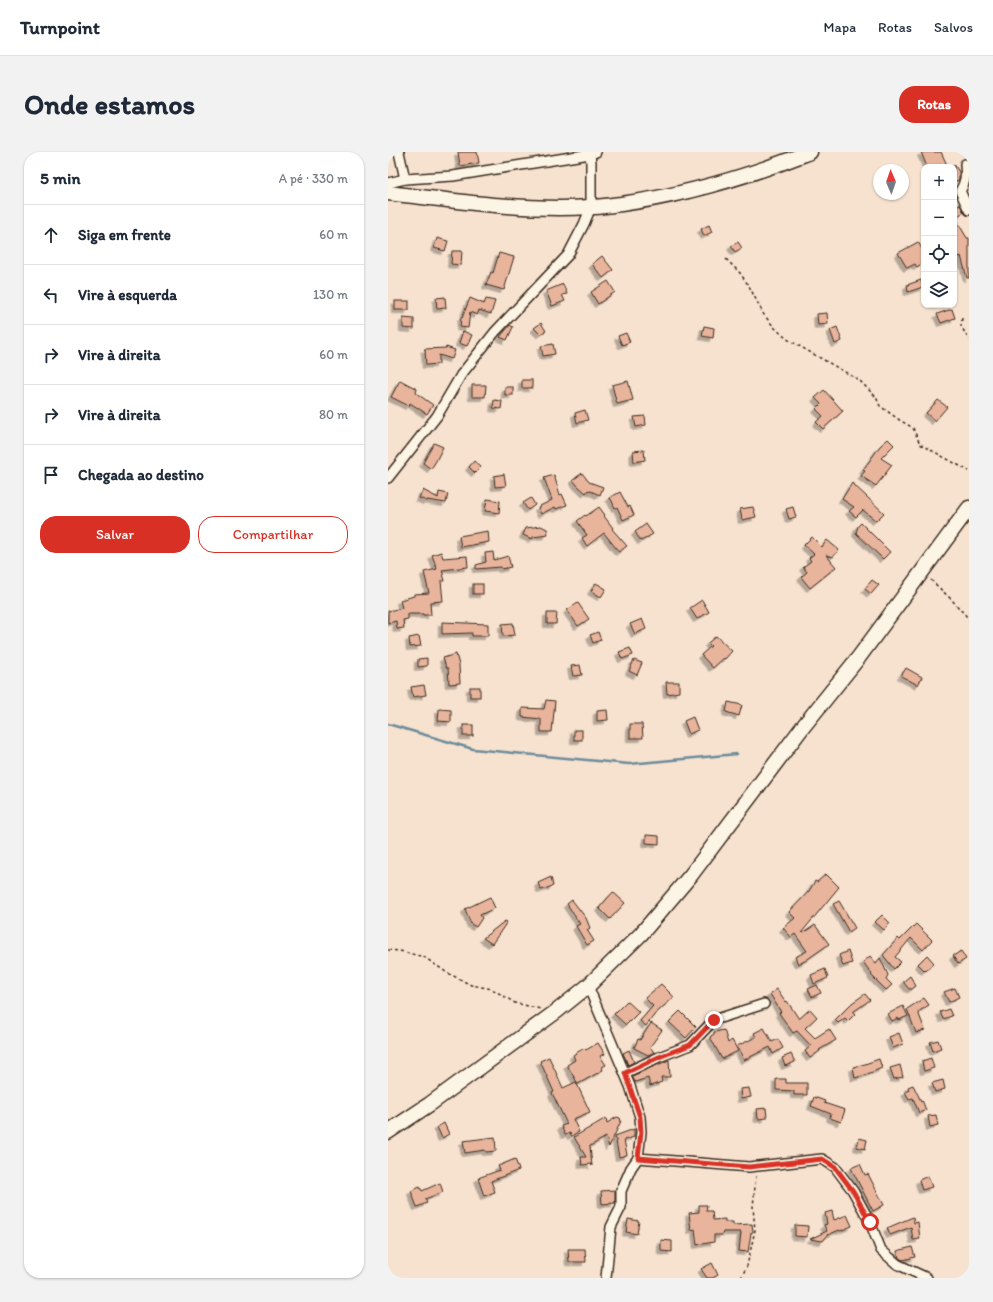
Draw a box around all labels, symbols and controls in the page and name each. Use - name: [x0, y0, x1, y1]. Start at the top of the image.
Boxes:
- text: Turnpoint: [20, 16, 100, 39]
- text: Mapa: [824, 19, 856, 36]
- text: Rotas: [878, 19, 912, 36]
- text: Salvos: [934, 19, 973, 36]
- button: Rotas: [899, 86, 969, 123]
- text: Onde estamos: [24, 87, 195, 121]
- north arrow: [873, 164, 909, 200]
- map controls: [921, 164, 957, 308]
- button: +: [921, 164, 957, 200]
- text: 5 min: [40, 168, 80, 188]
- text: A pé · 330 m: [279, 171, 348, 186]
- button: −: [921, 200, 957, 236]
- icon: ahead: [40, 224, 62, 246]
- text: Siga em frente: [78, 226, 171, 244]
- text: 60 m: [319, 227, 348, 242]
- button: locate: [921, 236, 957, 272]
- button: layers: [921, 272, 957, 308]
- icon: left: [40, 284, 62, 306]
- text: Vire à esquerda: [78, 286, 177, 304]
- text: 130 m: [313, 287, 348, 302]
- icon: right: [40, 344, 62, 366]
- text: Vire à direita: [78, 346, 161, 364]
- text: 60 m: [319, 347, 348, 362]
- icon: right: [40, 404, 62, 426]
- text: Vire à direita: [78, 406, 161, 424]
- text: 80 m: [319, 407, 348, 422]
- icon: arrive: [40, 464, 62, 486]
- text: Chegada ao destino: [78, 466, 204, 484]
- button: Salvar: [40, 516, 190, 553]
- button: Compartilhar: [198, 516, 348, 553]
- route end: [705, 1011, 723, 1029]
- route start: [861, 1213, 879, 1231]

